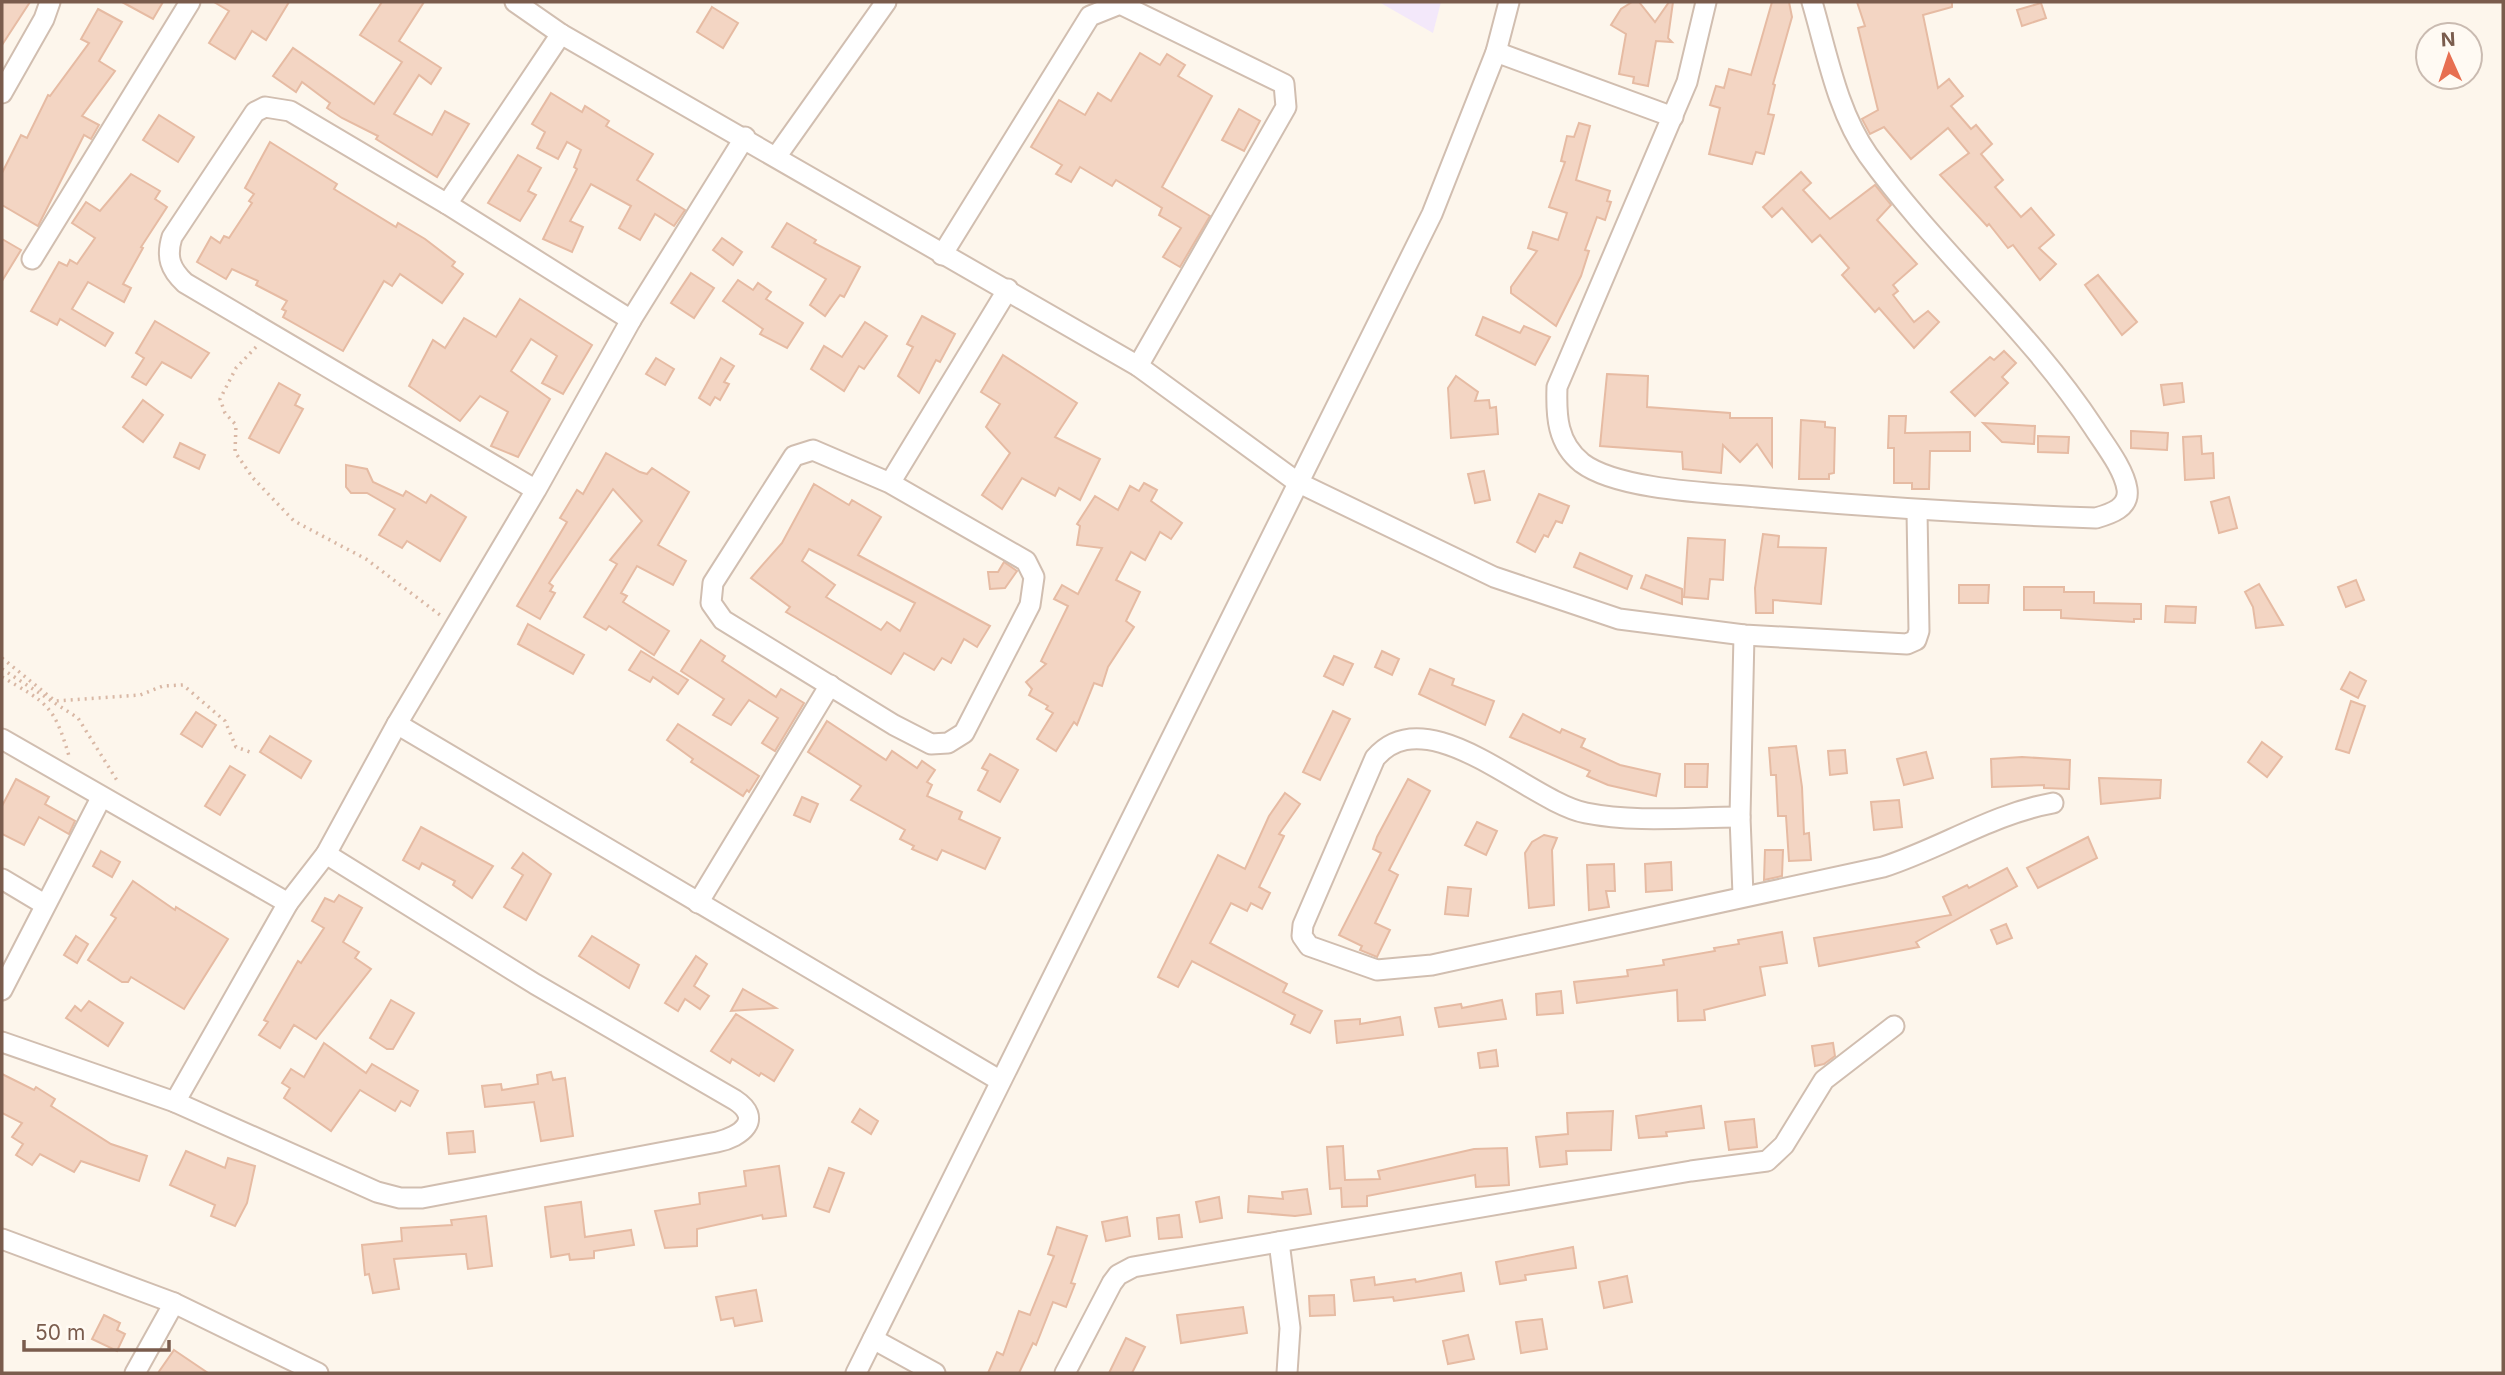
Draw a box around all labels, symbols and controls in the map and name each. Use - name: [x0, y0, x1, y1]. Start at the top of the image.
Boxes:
- north arrow: [2414, 21, 2484, 91]
- text: N: [2440, 28, 2456, 51]
- scale bar: [24, 1308, 170, 1352]
- text: 50 m: [35, 1320, 85, 1345]

